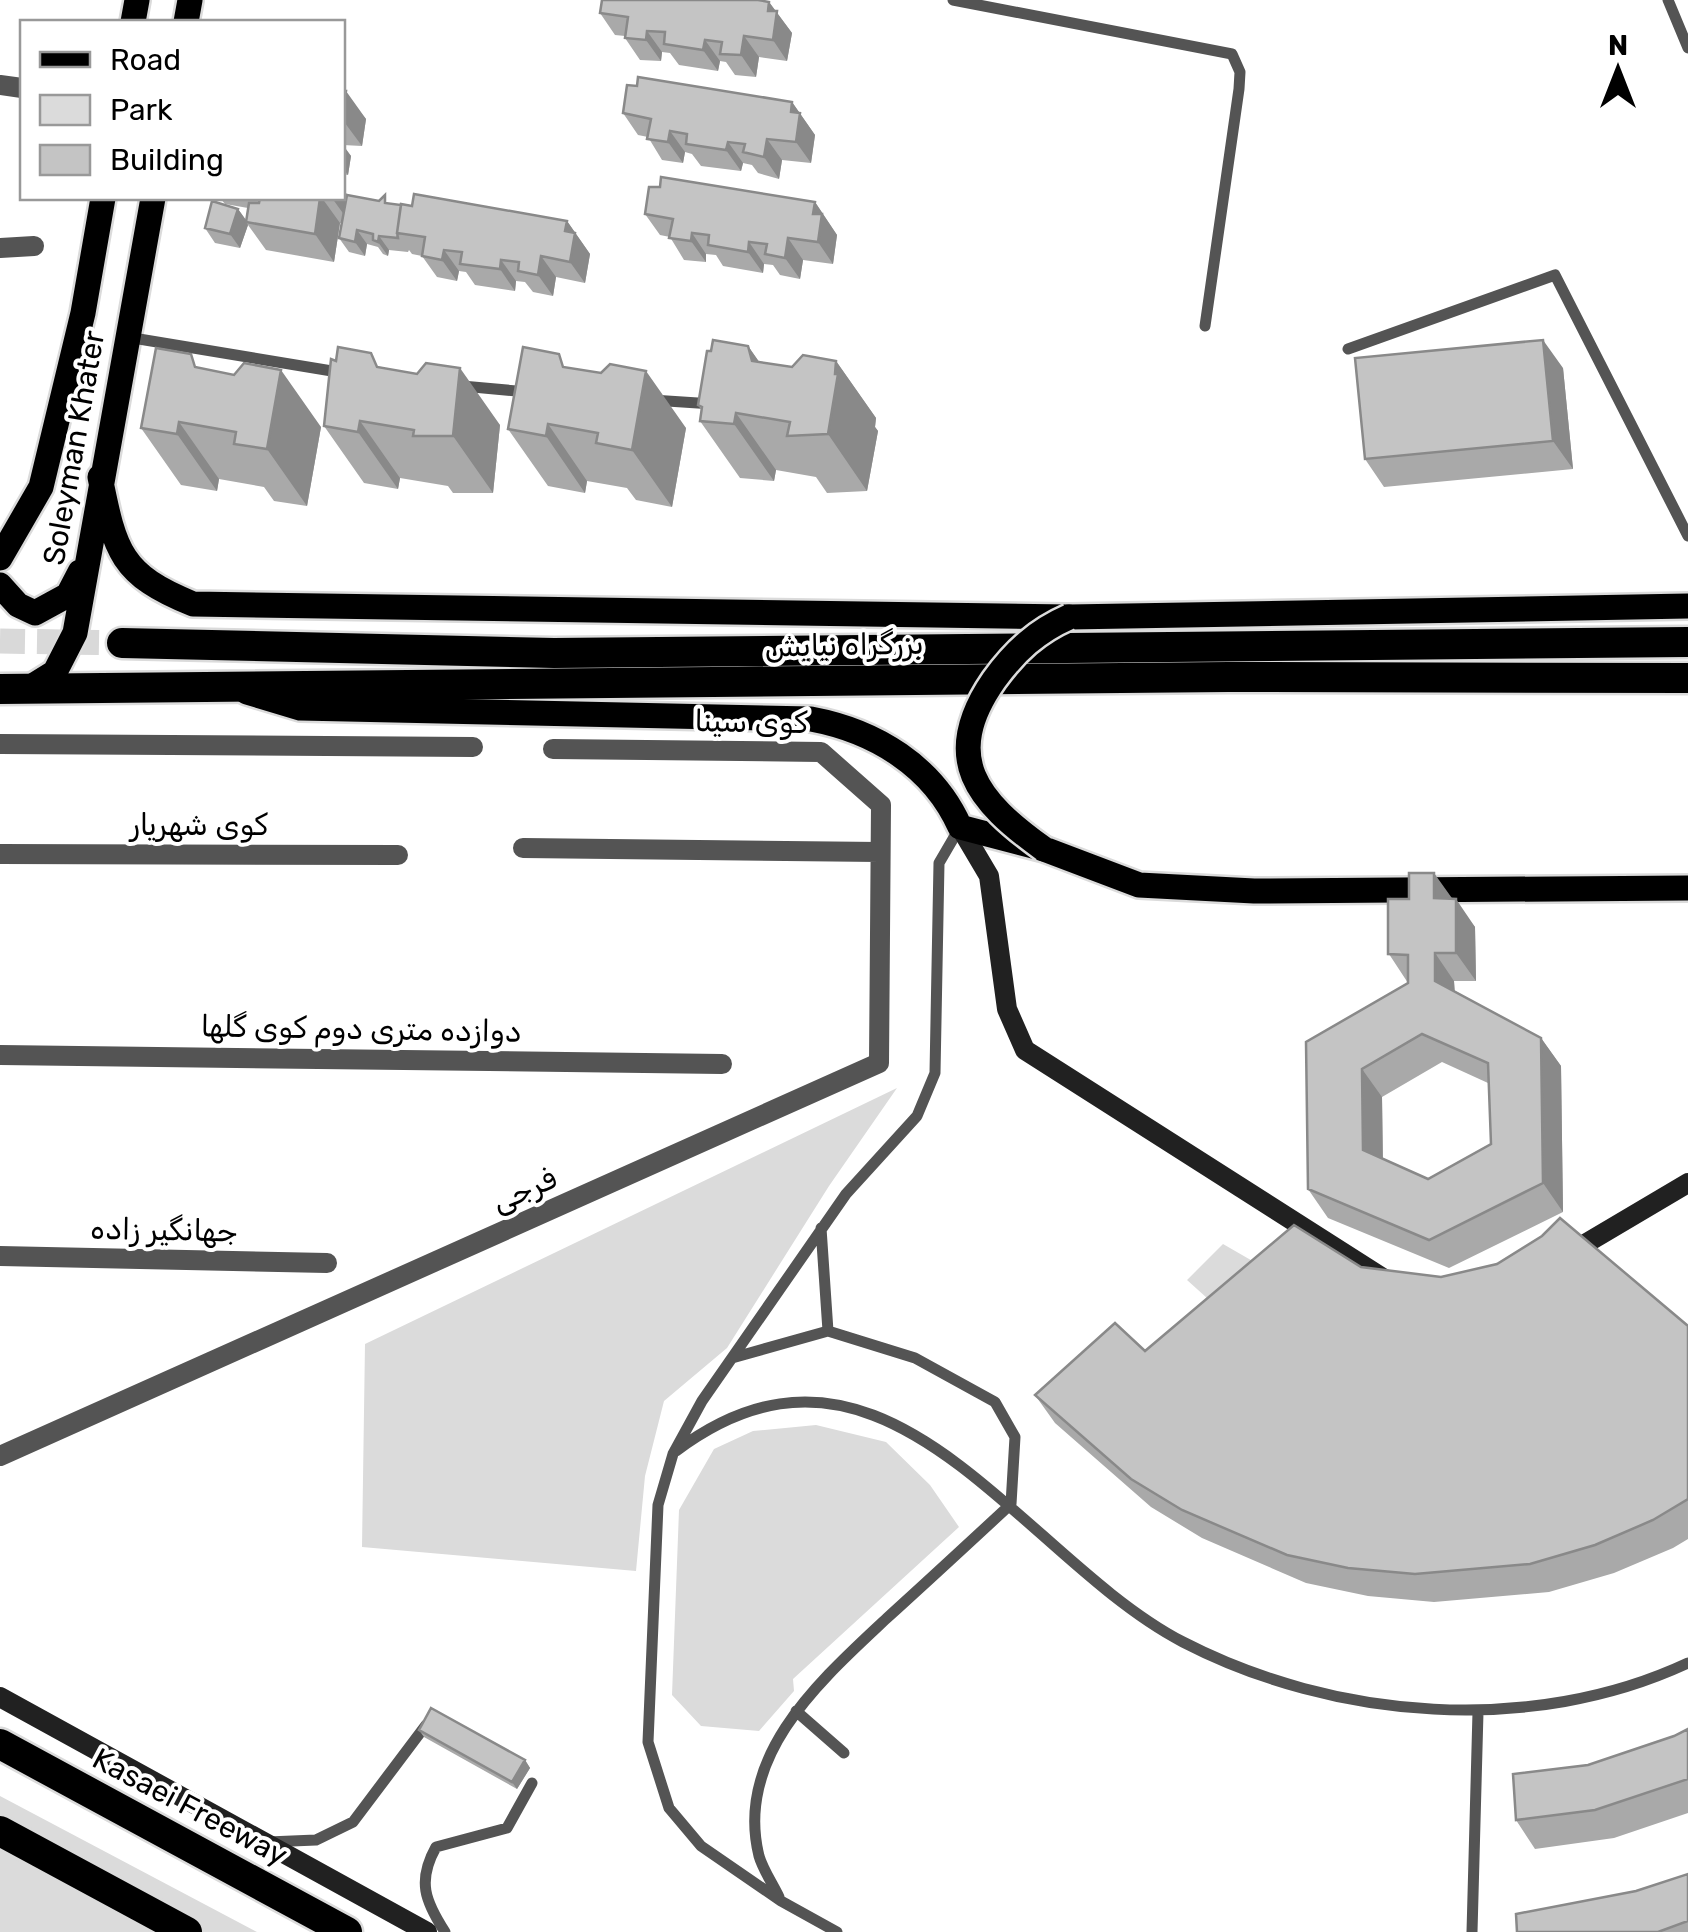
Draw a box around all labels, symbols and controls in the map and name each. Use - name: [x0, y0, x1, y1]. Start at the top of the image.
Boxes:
- legend: [20, 20, 345, 200]
- north arrow: [1568, 20, 1668, 120]
- text: N: [1608, 29, 1628, 62]
- text: Road: [110, 42, 181, 78]
- text: Park: [110, 92, 173, 128]
- text: Building: [110, 142, 224, 178]
- street label: Soleyman Khater: [36, 327, 112, 568]
- street label: بزرگراه نیایش: [764, 626, 924, 664]
- street label: کوی سینا: [694, 703, 808, 741]
- street label: کوی شهریار: [128, 807, 269, 843]
- street label: دوازده متری دوم کوی گلها: [200, 1008, 522, 1051]
- street label: فرجی: [486, 1160, 562, 1220]
- street label: جهانگیر زاده: [90, 1211, 238, 1249]
- street label: Kasaei Freeway: [86, 1741, 294, 1873]

